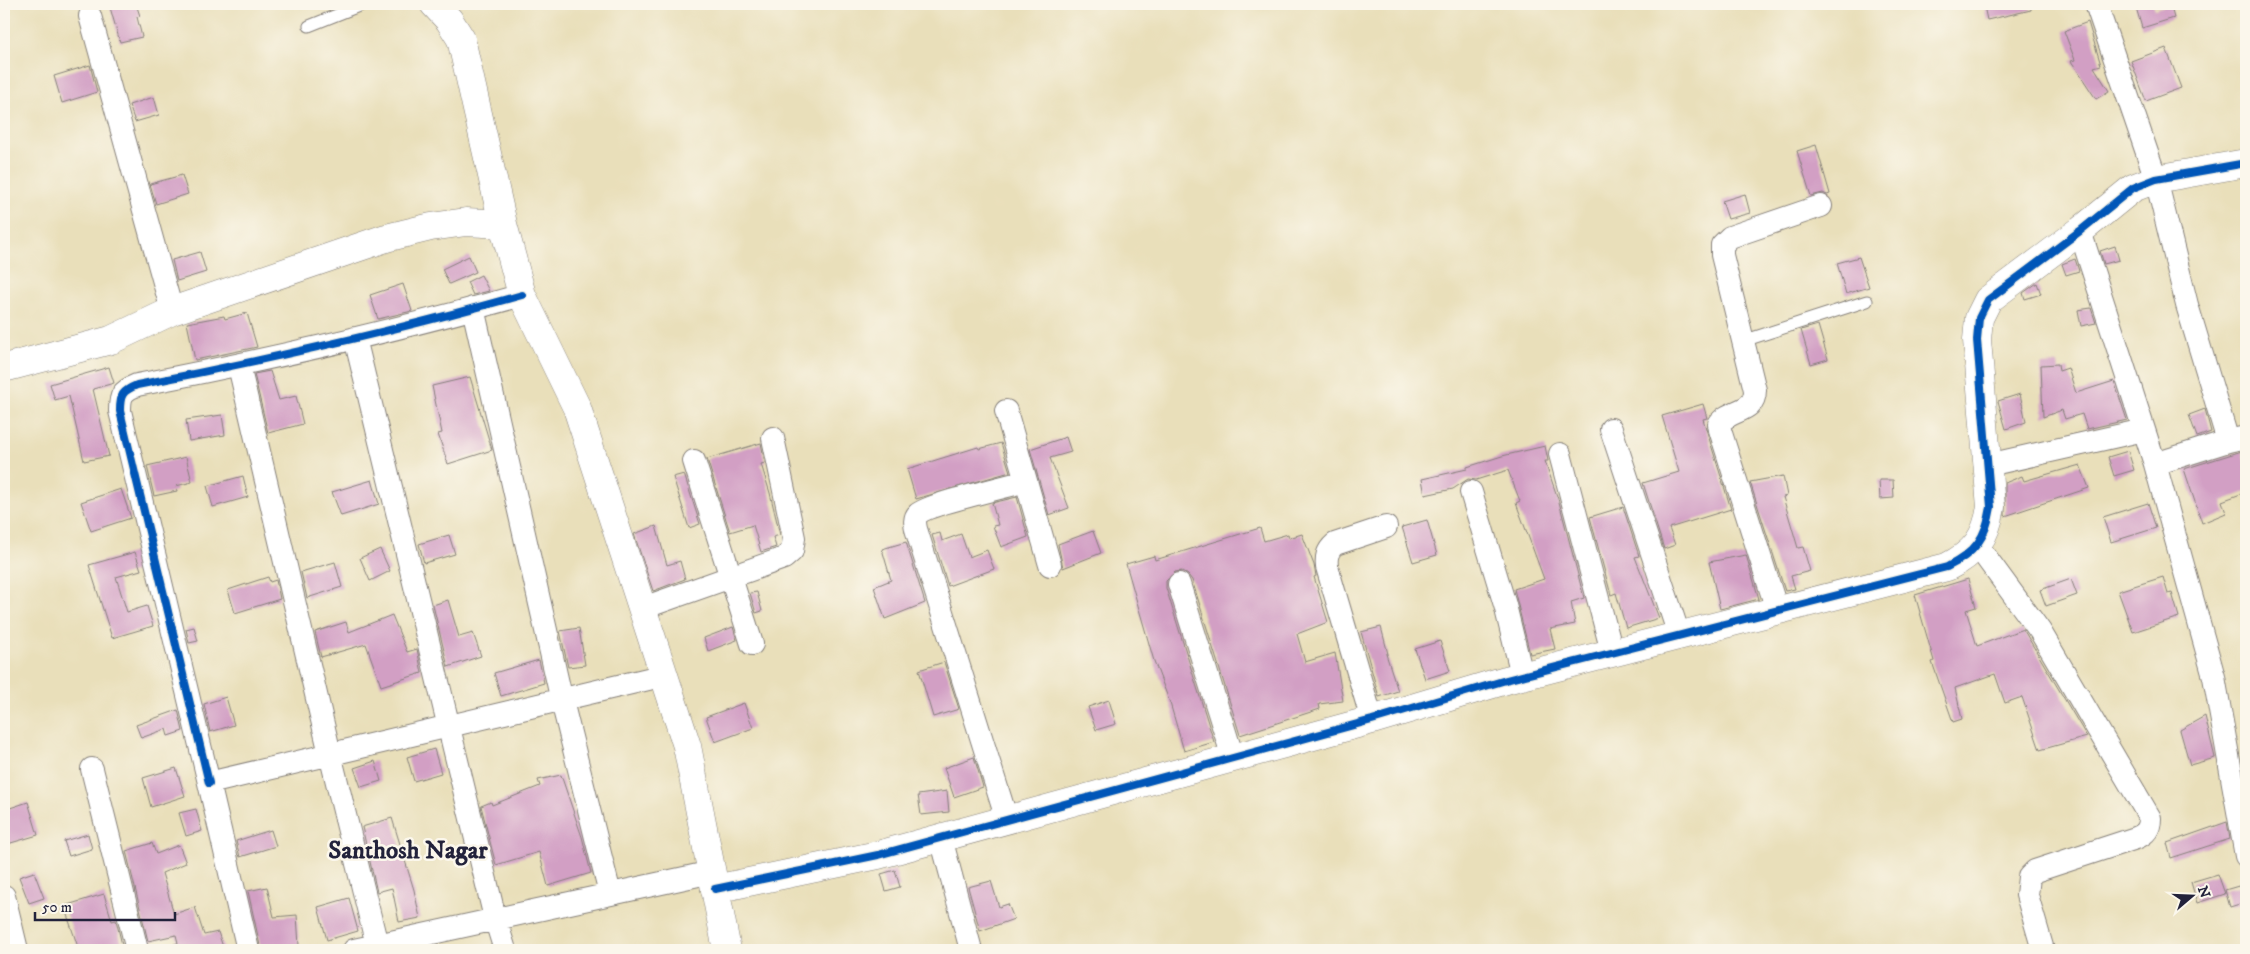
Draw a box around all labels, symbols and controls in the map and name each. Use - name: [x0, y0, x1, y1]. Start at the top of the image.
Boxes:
- district label: Santhosh Nagar: [328, 835, 488, 866]
- north arrow: [2168, 872, 2218, 922]
- text: N: [2193, 884, 2214, 901]
- scale bar: [35, 889, 175, 921]
- text: 50 m: [42, 898, 72, 917]

